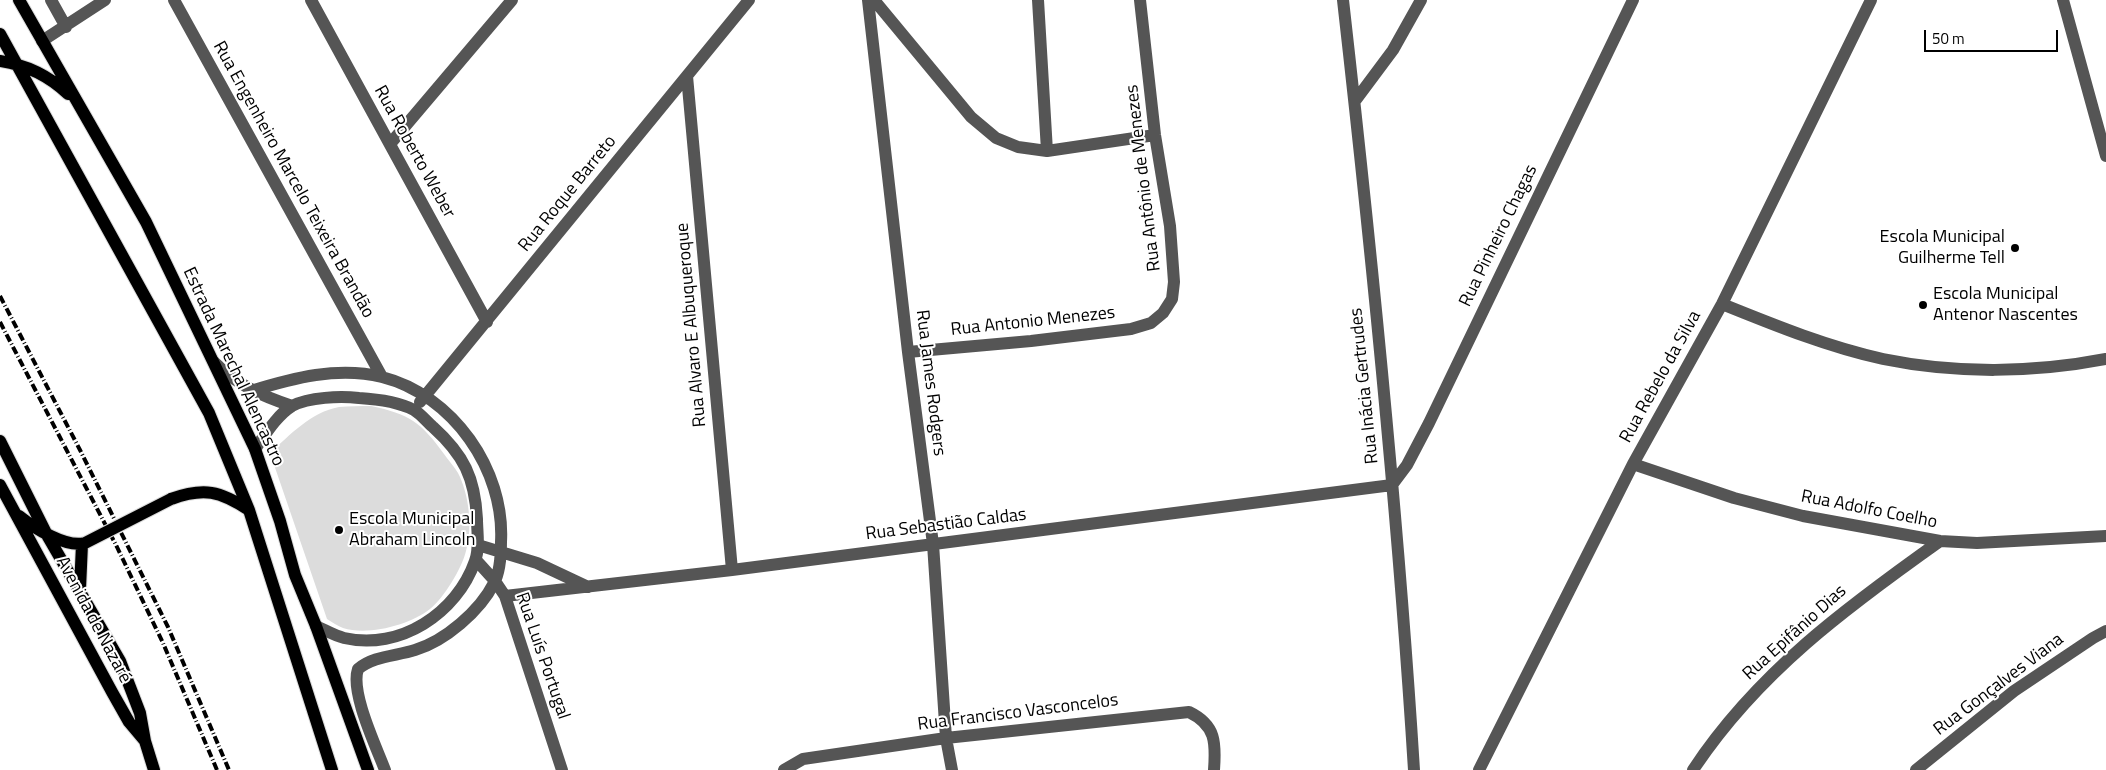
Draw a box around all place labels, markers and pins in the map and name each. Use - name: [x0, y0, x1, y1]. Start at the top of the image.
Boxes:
- place label: Escola Municipal Guilherme Tell: [1880, 227, 2005, 270]
- marker: Escola Municipal Guilherme Tell: [2009, 242, 2021, 254]
- place label: Escola Municipal Antenor Nascentes: [1933, 284, 2078, 326]
- marker: Escola Municipal Antenor Nascentes: [1917, 299, 1929, 311]
- place label: Escola Municipal Abraham Lincoln: [349, 509, 475, 552]
- marker: Escola Municipal Abraham Lincoln: [333, 524, 345, 536]

